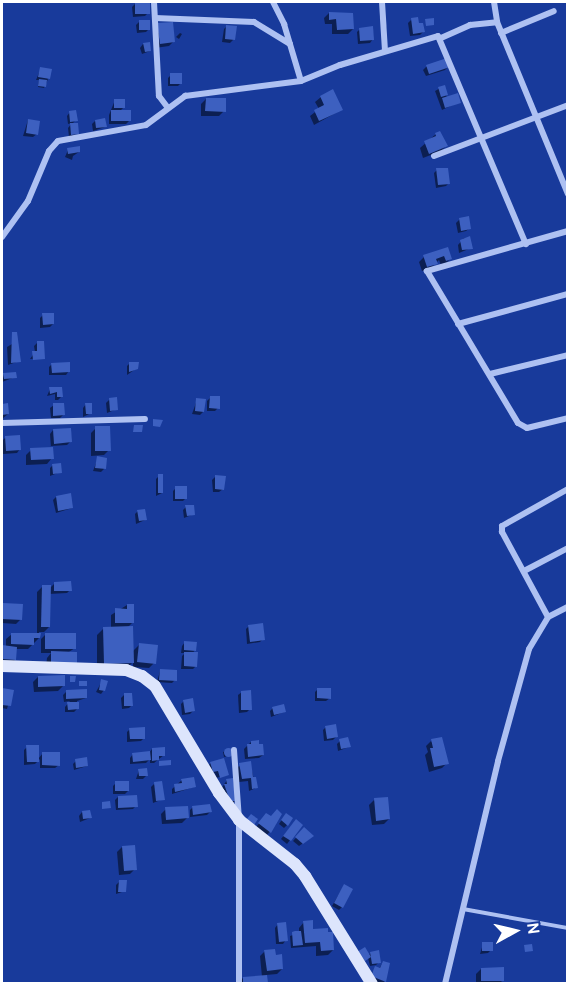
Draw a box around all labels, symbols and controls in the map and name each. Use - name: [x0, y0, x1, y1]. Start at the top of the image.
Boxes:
- north arrow: [485, 901, 545, 961]
- text: N: [523, 922, 544, 935]

